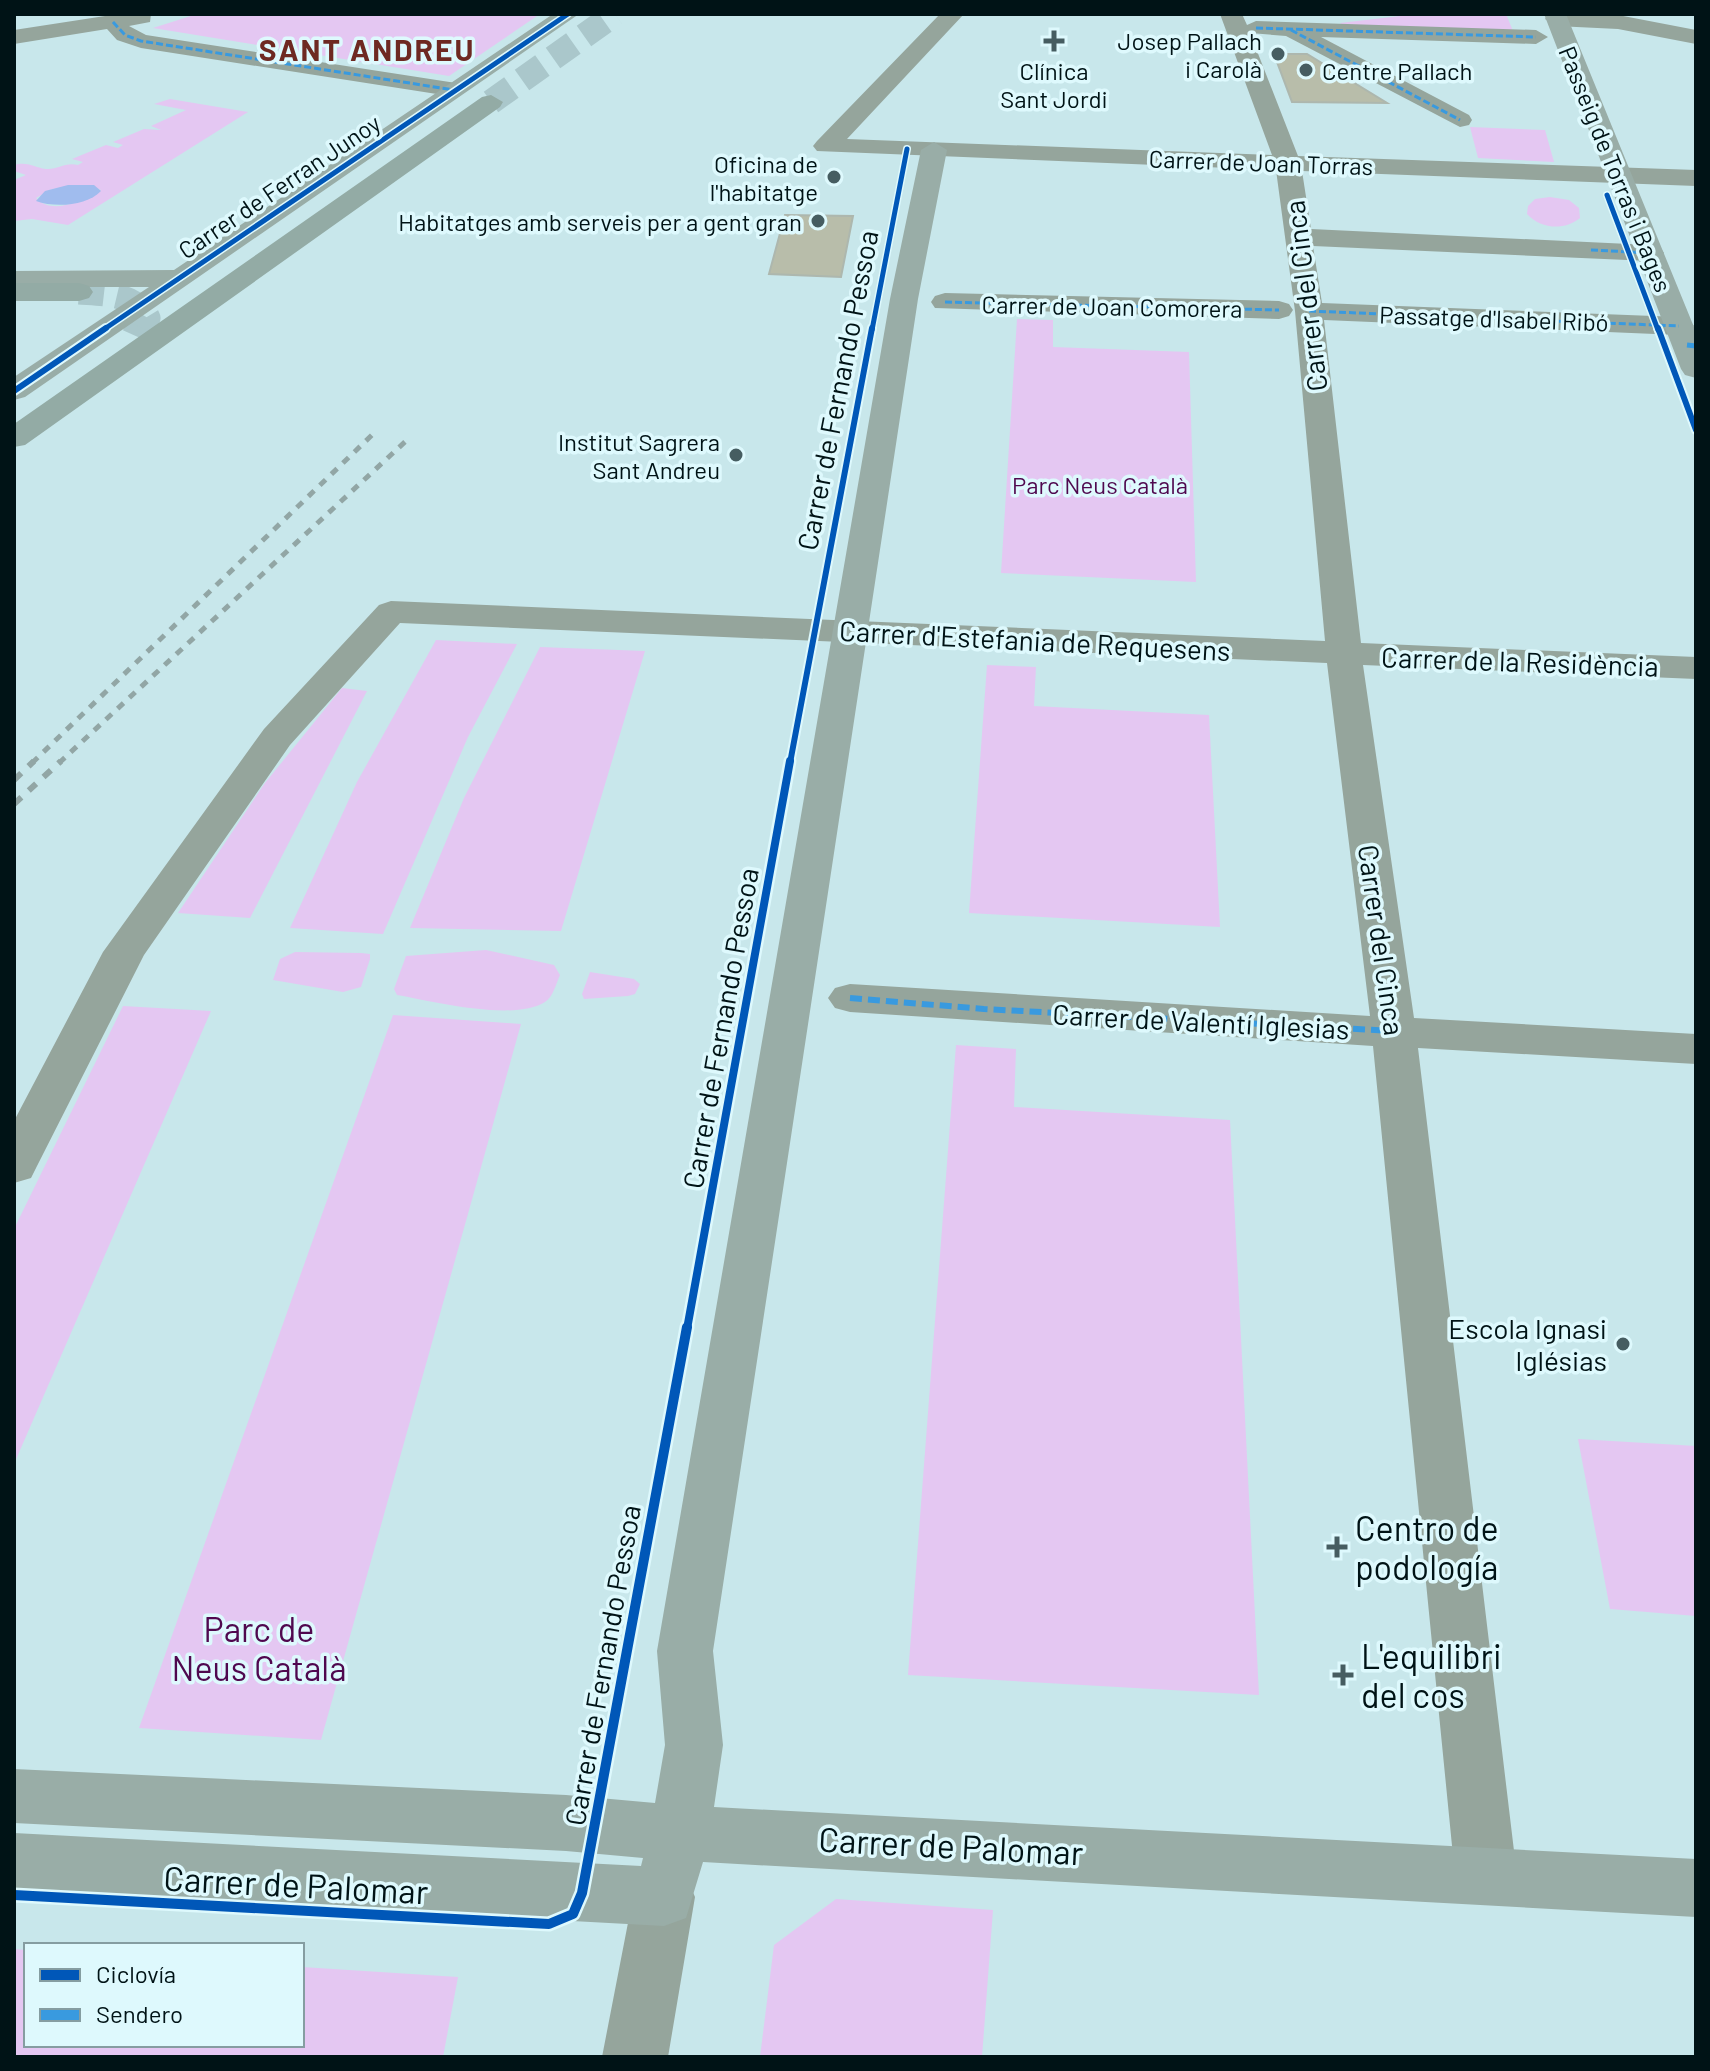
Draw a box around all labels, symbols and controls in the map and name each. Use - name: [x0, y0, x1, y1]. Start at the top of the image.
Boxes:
- place label: Josep Pallach i Carolà: [1118, 26, 1262, 83]
- marker: Clínica Sant Jordi: [1043, 30, 1065, 52]
- district label: SANT ANDREU: [259, 31, 475, 67]
- street label: Passeig de Torras i Bages: [1553, 42, 1679, 296]
- marker: Josep Pallach i Carolà: [1269, 45, 1287, 63]
- place label: Clínica Sant Jordi: [1000, 56, 1108, 113]
- place label: Centre Pallach: [1322, 56, 1472, 85]
- marker: Centre Pallach: [1297, 61, 1315, 79]
- street label: Carrer de Ferran Junoy: [173, 108, 385, 264]
- street label: Carrer de Joan Torras: [1148, 144, 1374, 180]
- place label: Oficina de l'habitatge: [710, 149, 818, 206]
- marker: Oficina de l'habitatge: [825, 168, 843, 186]
- street label: Carrer del Cinca: [1276, 199, 1334, 393]
- place label: Habitatges amb serveis per a gent gran: [398, 207, 802, 236]
- marker: Habitatges amb serveis per a gent gran: [809, 212, 827, 230]
- street label: Carrer de Fernando Pessoa: [789, 227, 885, 553]
- street label: Carrer de Joan Comorera: [981, 289, 1243, 323]
- street label: Passatge d'Isabel Ribó: [1379, 300, 1609, 336]
- place label: Institut Sagrera Sant Andreu: [558, 427, 720, 484]
- marker: Institut Sagrera Sant Andreu: [727, 446, 745, 464]
- park label: Parc Neus Català: [1012, 470, 1188, 499]
- street label: Carrer d'Estefania de Requesens: [839, 613, 1231, 667]
- street label: Carrer de la Residència: [1381, 639, 1659, 683]
- street label: Carrer del Cinca: [1352, 842, 1412, 1038]
- street label: Carrer de Fernando Pessoa: [675, 865, 765, 1191]
- street label: Carrer de Valentí Iglesias: [1052, 996, 1350, 1046]
- place label: Escola Ignasi Iglésias: [1448, 1311, 1607, 1377]
- marker: Escola Ignasi Iglésias: [1614, 1335, 1632, 1353]
- street label: Carrer de Fernando Pessoa: [557, 1502, 647, 1828]
- place label: Centro de podología: [1355, 1507, 1499, 1587]
- marker: Centro de podología: [1326, 1536, 1348, 1558]
- park label: Parc de Neus Català: [171, 1608, 347, 1688]
- place label: L'equilibri del cos: [1361, 1635, 1502, 1715]
- marker: L'equilibri del cos: [1332, 1664, 1354, 1686]
- street label: Carrer de Palomar: [818, 1818, 1084, 1872]
- street label: Carrer de Palomar: [163, 1857, 429, 1911]
- legend: [24, 1943, 304, 2047]
- text: Ciclovía: [96, 1959, 176, 1988]
- text: Sendero: [96, 1999, 183, 2028]

